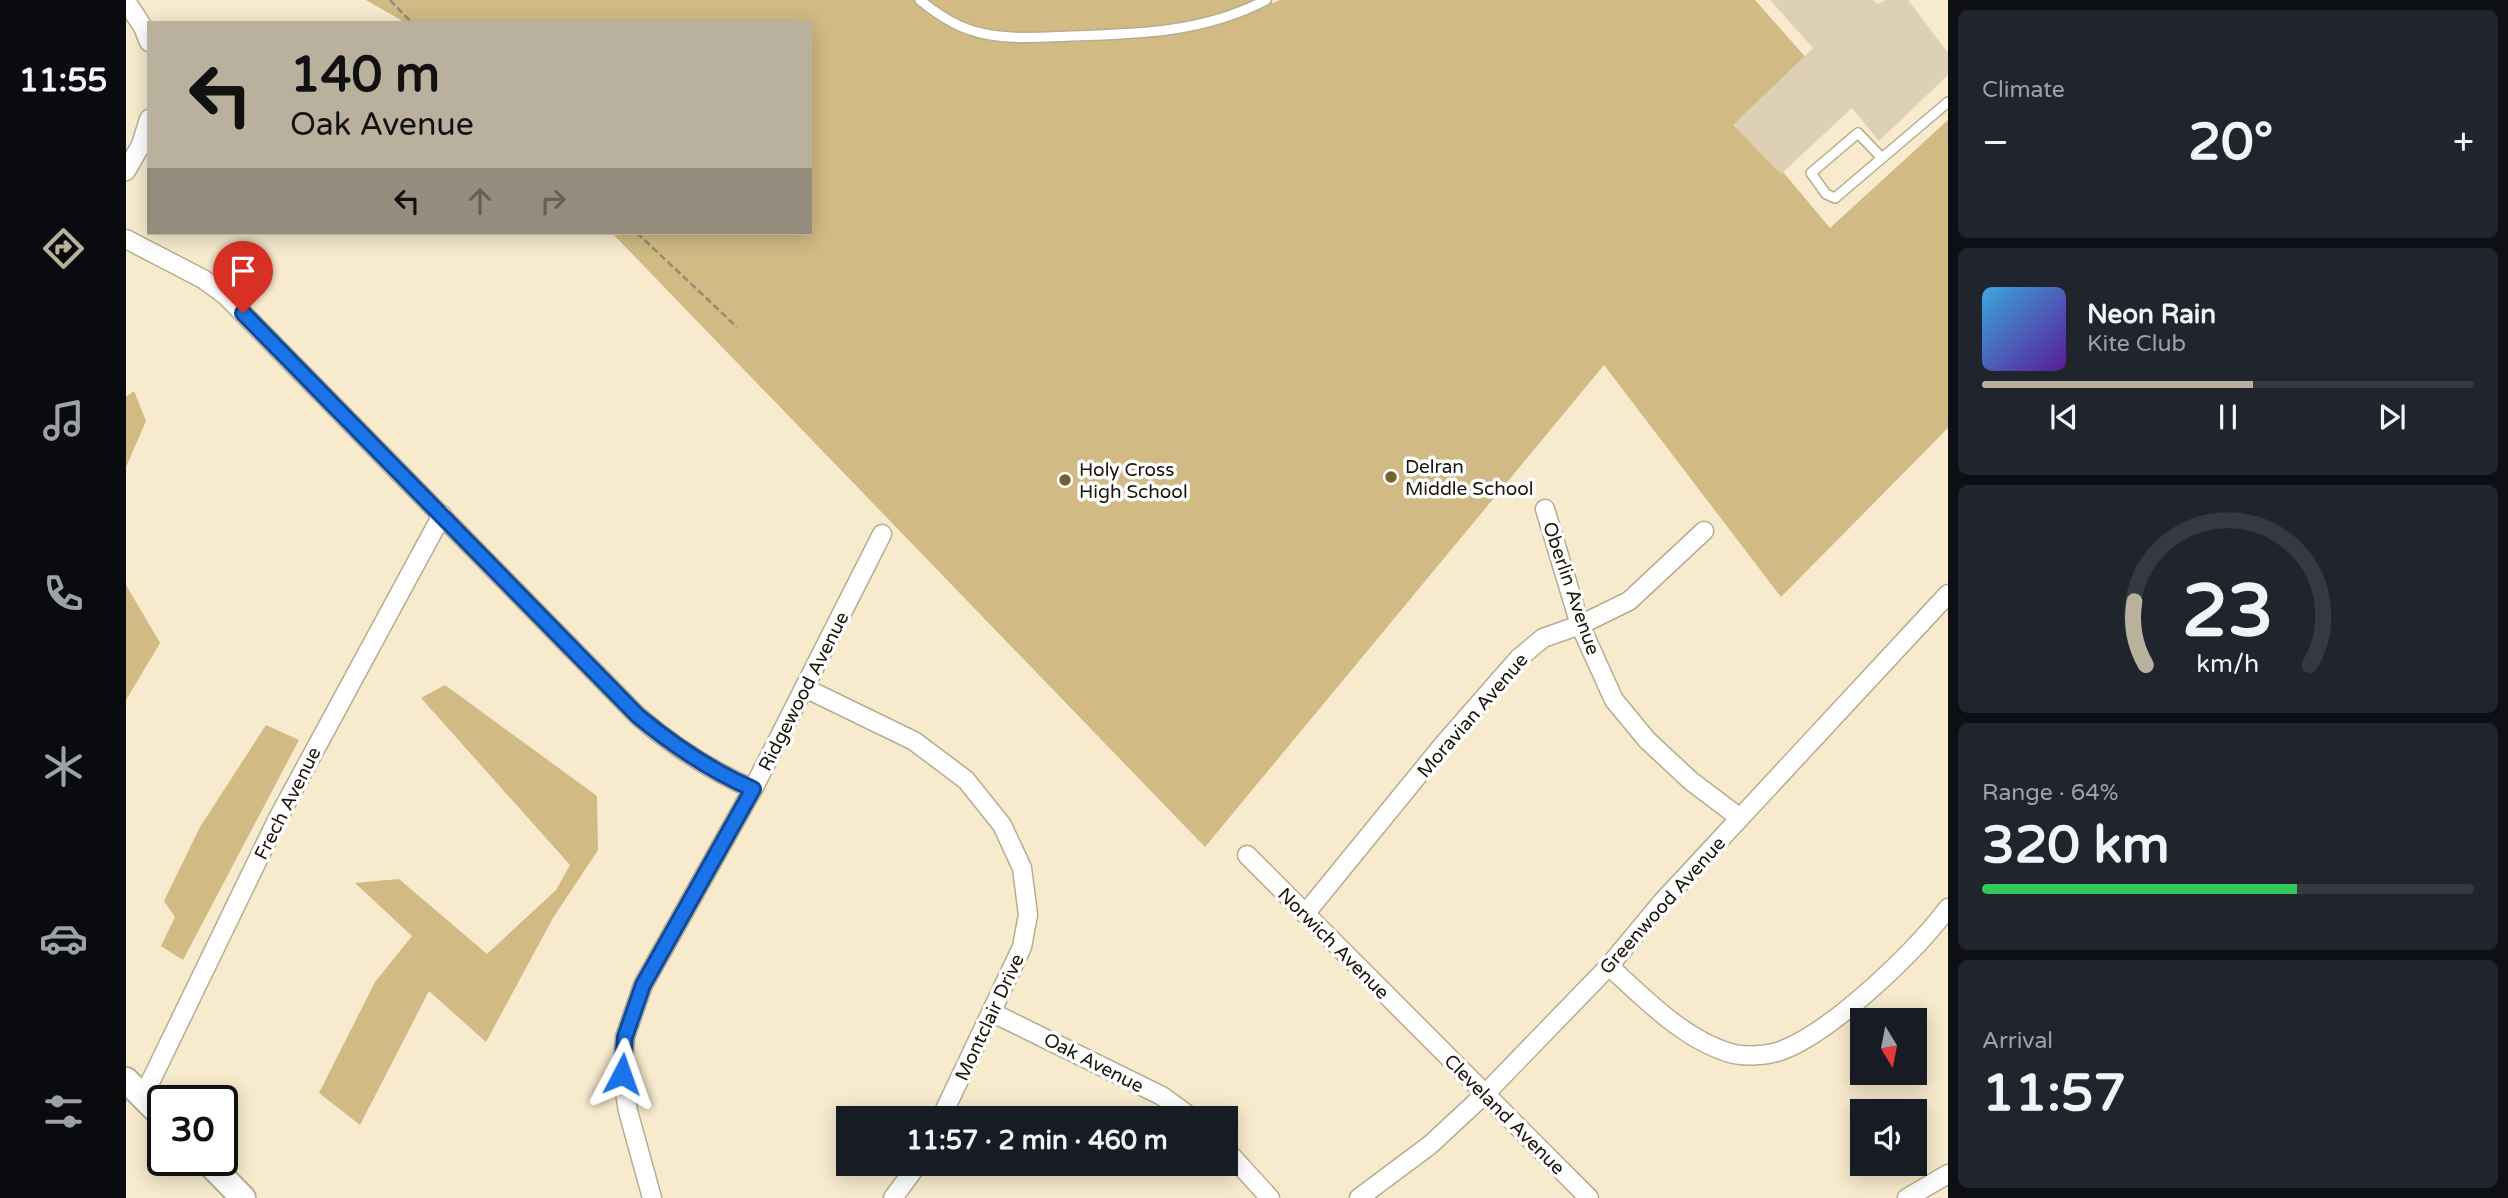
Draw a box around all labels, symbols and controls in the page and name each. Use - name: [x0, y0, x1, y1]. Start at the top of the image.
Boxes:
- text: 140 m: [290, 46, 440, 105]
- icon: left: [175, 49, 266, 140]
- text: 11:55: [19, 62, 107, 100]
- text: Climate: [1982, 76, 2065, 104]
- text: Oak Avenue: [290, 106, 474, 144]
- text: 20°: [2188, 111, 2273, 174]
- text: −: [1982, 120, 2009, 166]
- text: +: [2453, 120, 2474, 166]
- icon: left: [388, 182, 426, 220]
- icon: ahead: [461, 182, 499, 220]
- icon: right: [534, 182, 572, 220]
- icon: directions: [39, 224, 88, 273]
- pin: [213, 241, 273, 313]
- icon: arrive: [224, 252, 262, 290]
- text: Neon Rain: [2087, 299, 2216, 330]
- text: Kite Club: [2087, 330, 2186, 358]
- icon: music: [39, 396, 88, 445]
- icon: previous: [2045, 398, 2083, 436]
- icon: pause: [2209, 398, 2247, 436]
- icon: next: [2373, 398, 2411, 436]
- place label: Delran Middle School: [1405, 456, 1534, 500]
- place label: Holy Cross High School: [1079, 459, 1188, 503]
- marker: Delran Middle School: [1383, 469, 1399, 485]
- marker: Holy Cross High School: [1057, 472, 1073, 488]
- street label: Oberlin Avenue: [1538, 519, 1604, 658]
- text: 23: [2182, 568, 2274, 656]
- icon: phone: [39, 569, 88, 618]
- street label: Ridgewood Avenue: [754, 608, 854, 775]
- street label: Moravian Avenue: [1413, 649, 1533, 782]
- text: km/h: [2197, 649, 2259, 679]
- icon: climate: [39, 742, 88, 791]
- street label: Frech Avenue: [250, 743, 326, 863]
- text: Range · 64%: [1982, 779, 2118, 807]
- text: 320 km: [1982, 814, 2170, 877]
- street label: Greenwood Avenue: [1595, 832, 1730, 979]
- street label: Norwich Avenue: [1273, 884, 1393, 1004]
- icon: car: [39, 914, 88, 963]
- street label: Montclair Drive: [951, 951, 1029, 1084]
- north arrow: [1850, 1008, 1927, 1085]
- map controls: [1850, 1008, 1927, 1176]
- text: Arrival: [1982, 1027, 2053, 1055]
- street label: Oak Avenue: [1040, 1028, 1147, 1097]
- position arrow: [585, 1037, 659, 1111]
- street label: Cleveland Avenue: [1440, 1050, 1569, 1179]
- text: 11:57: [1982, 1062, 2126, 1125]
- speed limit sign: 30: [147, 1085, 238, 1176]
- icon: filters: [39, 1087, 88, 1136]
- button: sound: [1850, 1099, 1927, 1176]
- text: 11:57 · 2 min · 460 m: [906, 1125, 1168, 1156]

